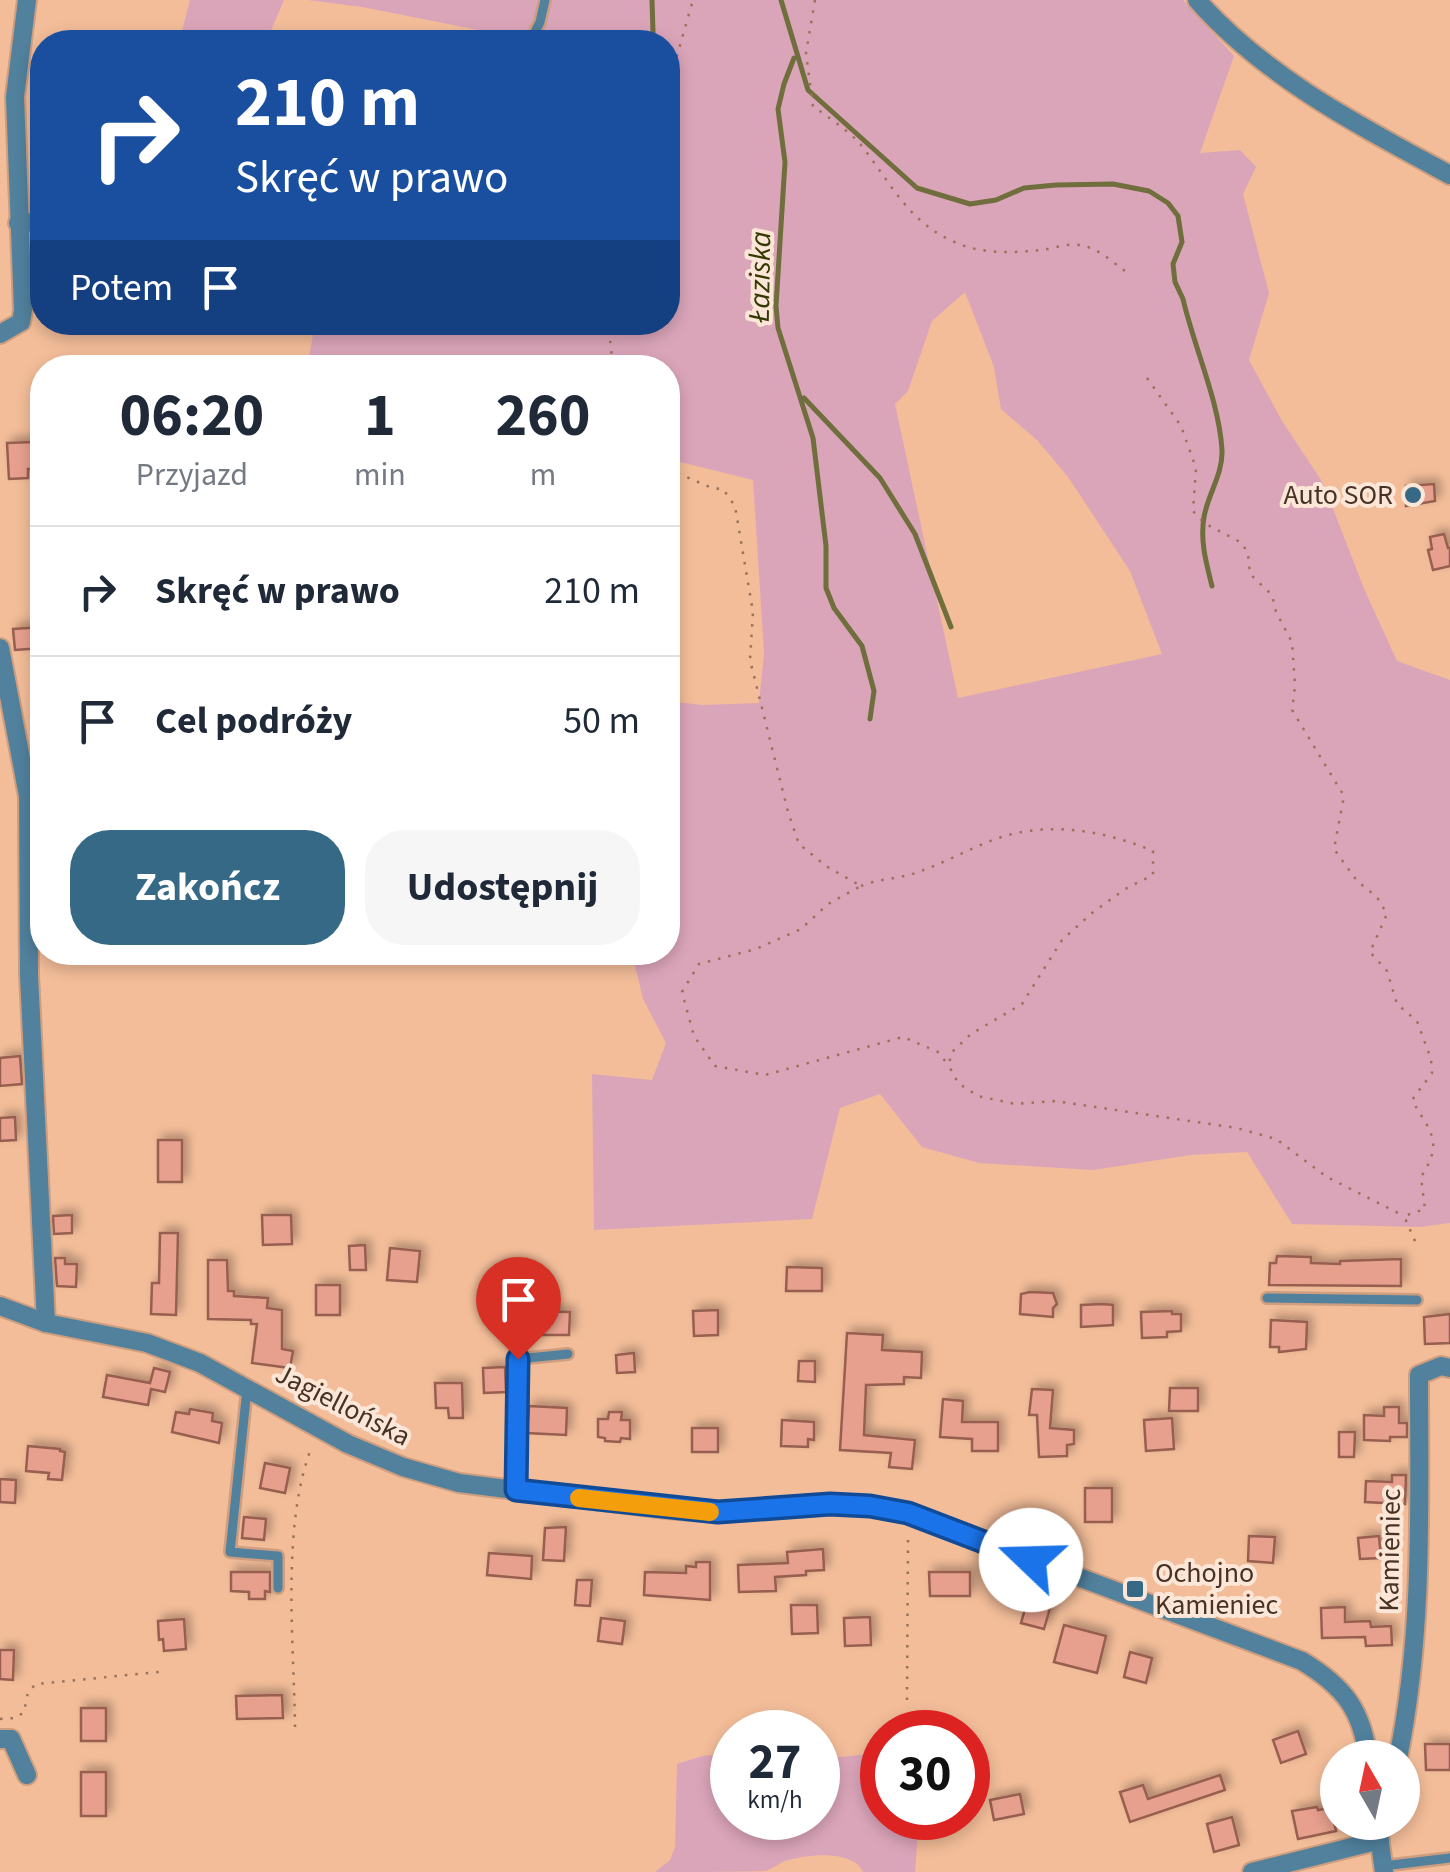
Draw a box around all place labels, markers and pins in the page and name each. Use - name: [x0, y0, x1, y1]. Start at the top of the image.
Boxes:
- place label: Auto SOR: [1283, 475, 1393, 515]
- marker: Auto SOR: [1402, 484, 1424, 506]
- pin: [476, 1257, 561, 1360]
- place label: Ochojno Kamieniec: [1155, 1553, 1278, 1625]
- marker: Ochojno Kamieniec: [1124, 1578, 1146, 1600]

